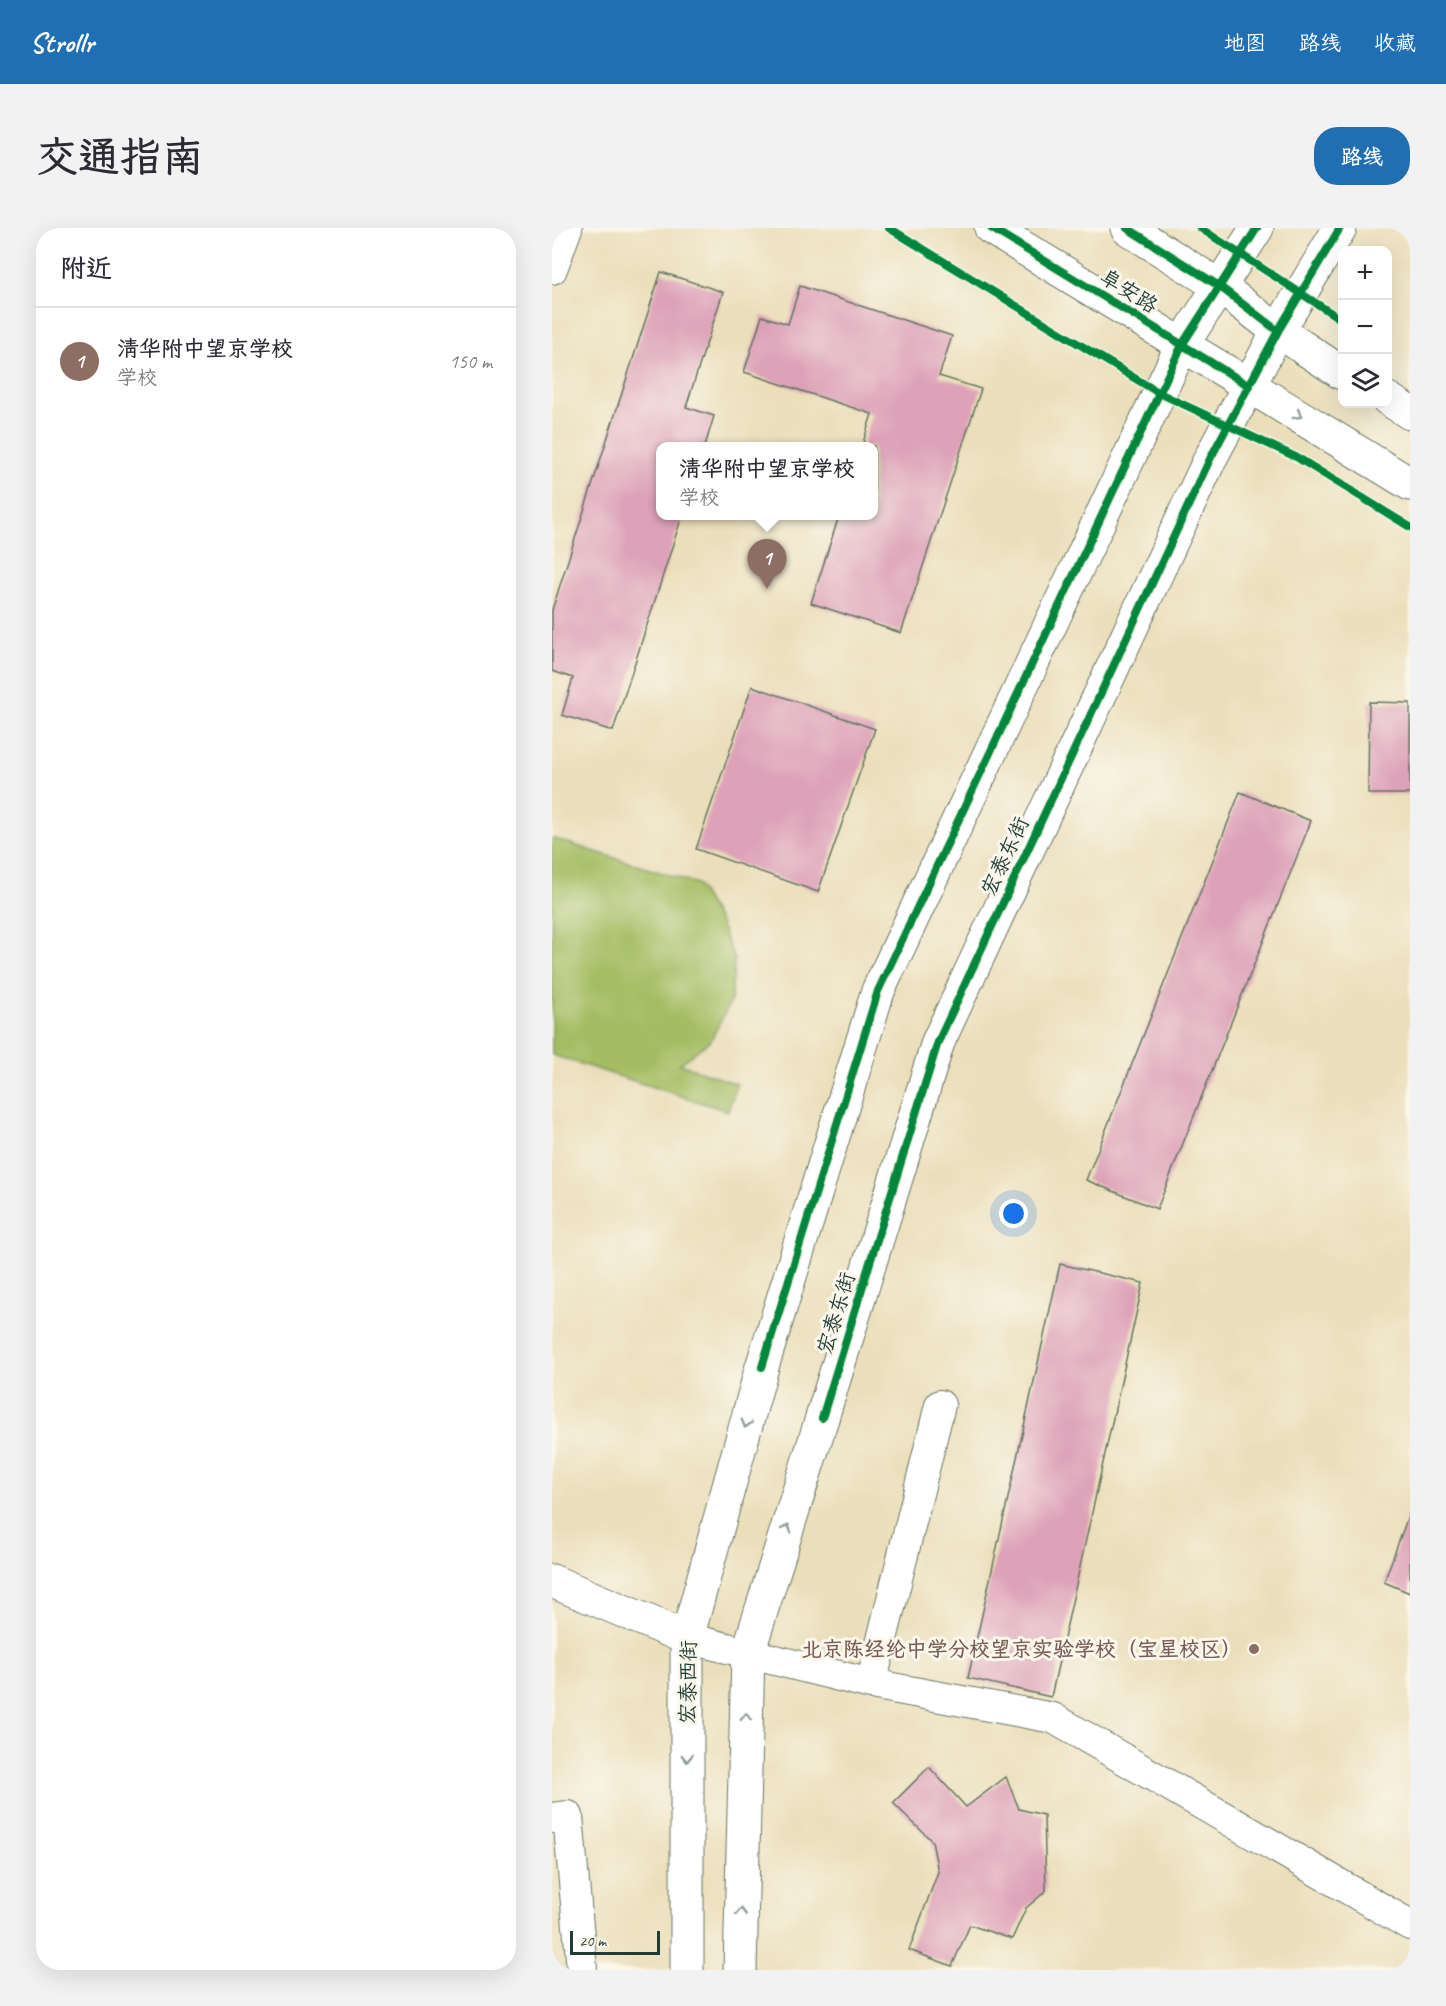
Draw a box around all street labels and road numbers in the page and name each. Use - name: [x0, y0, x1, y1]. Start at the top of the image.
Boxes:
- street label: 阜安路: [1095, 263, 1163, 319]
- street label: 宏泰东街: [975, 812, 1035, 900]
- street label: 宏泰东街: [811, 1269, 861, 1357]
- street label: 宏泰西街: [674, 1640, 702, 1724]

